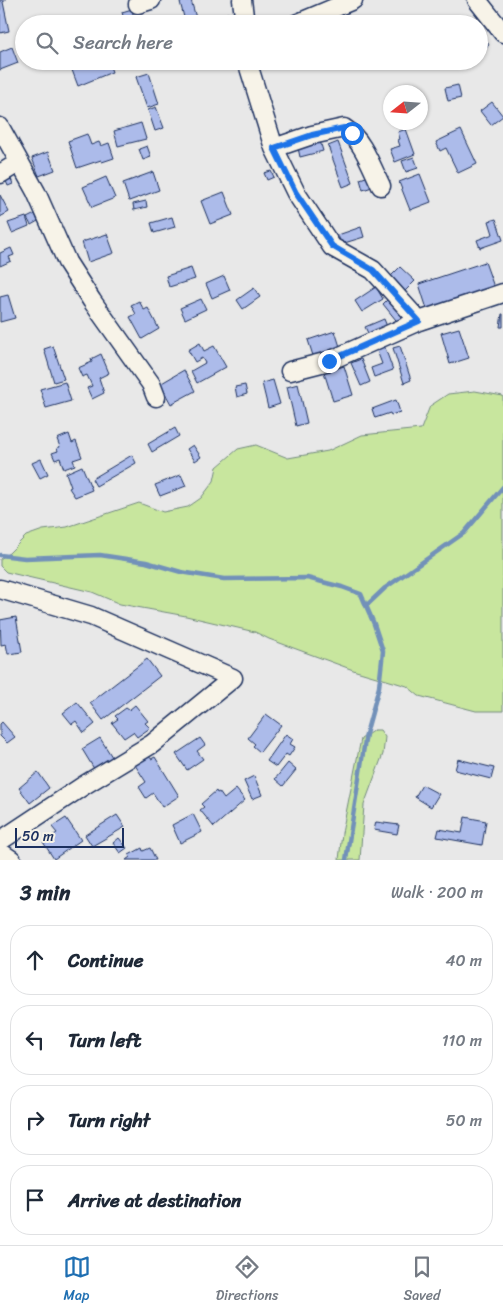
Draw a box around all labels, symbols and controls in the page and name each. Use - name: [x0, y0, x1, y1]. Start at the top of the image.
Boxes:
- search box: [15, 15, 488, 70]
- text: Search here: [73, 26, 173, 59]
- icon: search: [33, 29, 61, 57]
- north arrow: [383, 85, 428, 130]
- route start: [341, 122, 364, 145]
- route end: [318, 350, 341, 373]
- text: 50 m: [22, 824, 54, 849]
- scale bar: [15, 825, 124, 848]
- text: 3 min: [20, 874, 70, 912]
- text: Walk · 200 m: [391, 878, 483, 907]
- text: Continue: [68, 944, 144, 977]
- icon: ahead: [21, 946, 49, 974]
- text: 40 m: [445, 946, 482, 975]
- text: Turn left: [68, 1024, 141, 1057]
- icon: left: [21, 1026, 49, 1054]
- text: 110 m: [442, 1026, 482, 1055]
- text: Turn right: [68, 1104, 150, 1137]
- icon: right: [21, 1106, 49, 1134]
- text: 50 m: [446, 1106, 482, 1135]
- text: Arrive at destination: [68, 1184, 241, 1217]
- icon: arrive: [21, 1186, 49, 1214]
- tab: Map: [63, 1253, 91, 1308]
- tab: Directions: [216, 1253, 278, 1308]
- tab: Saved: [404, 1253, 440, 1308]

